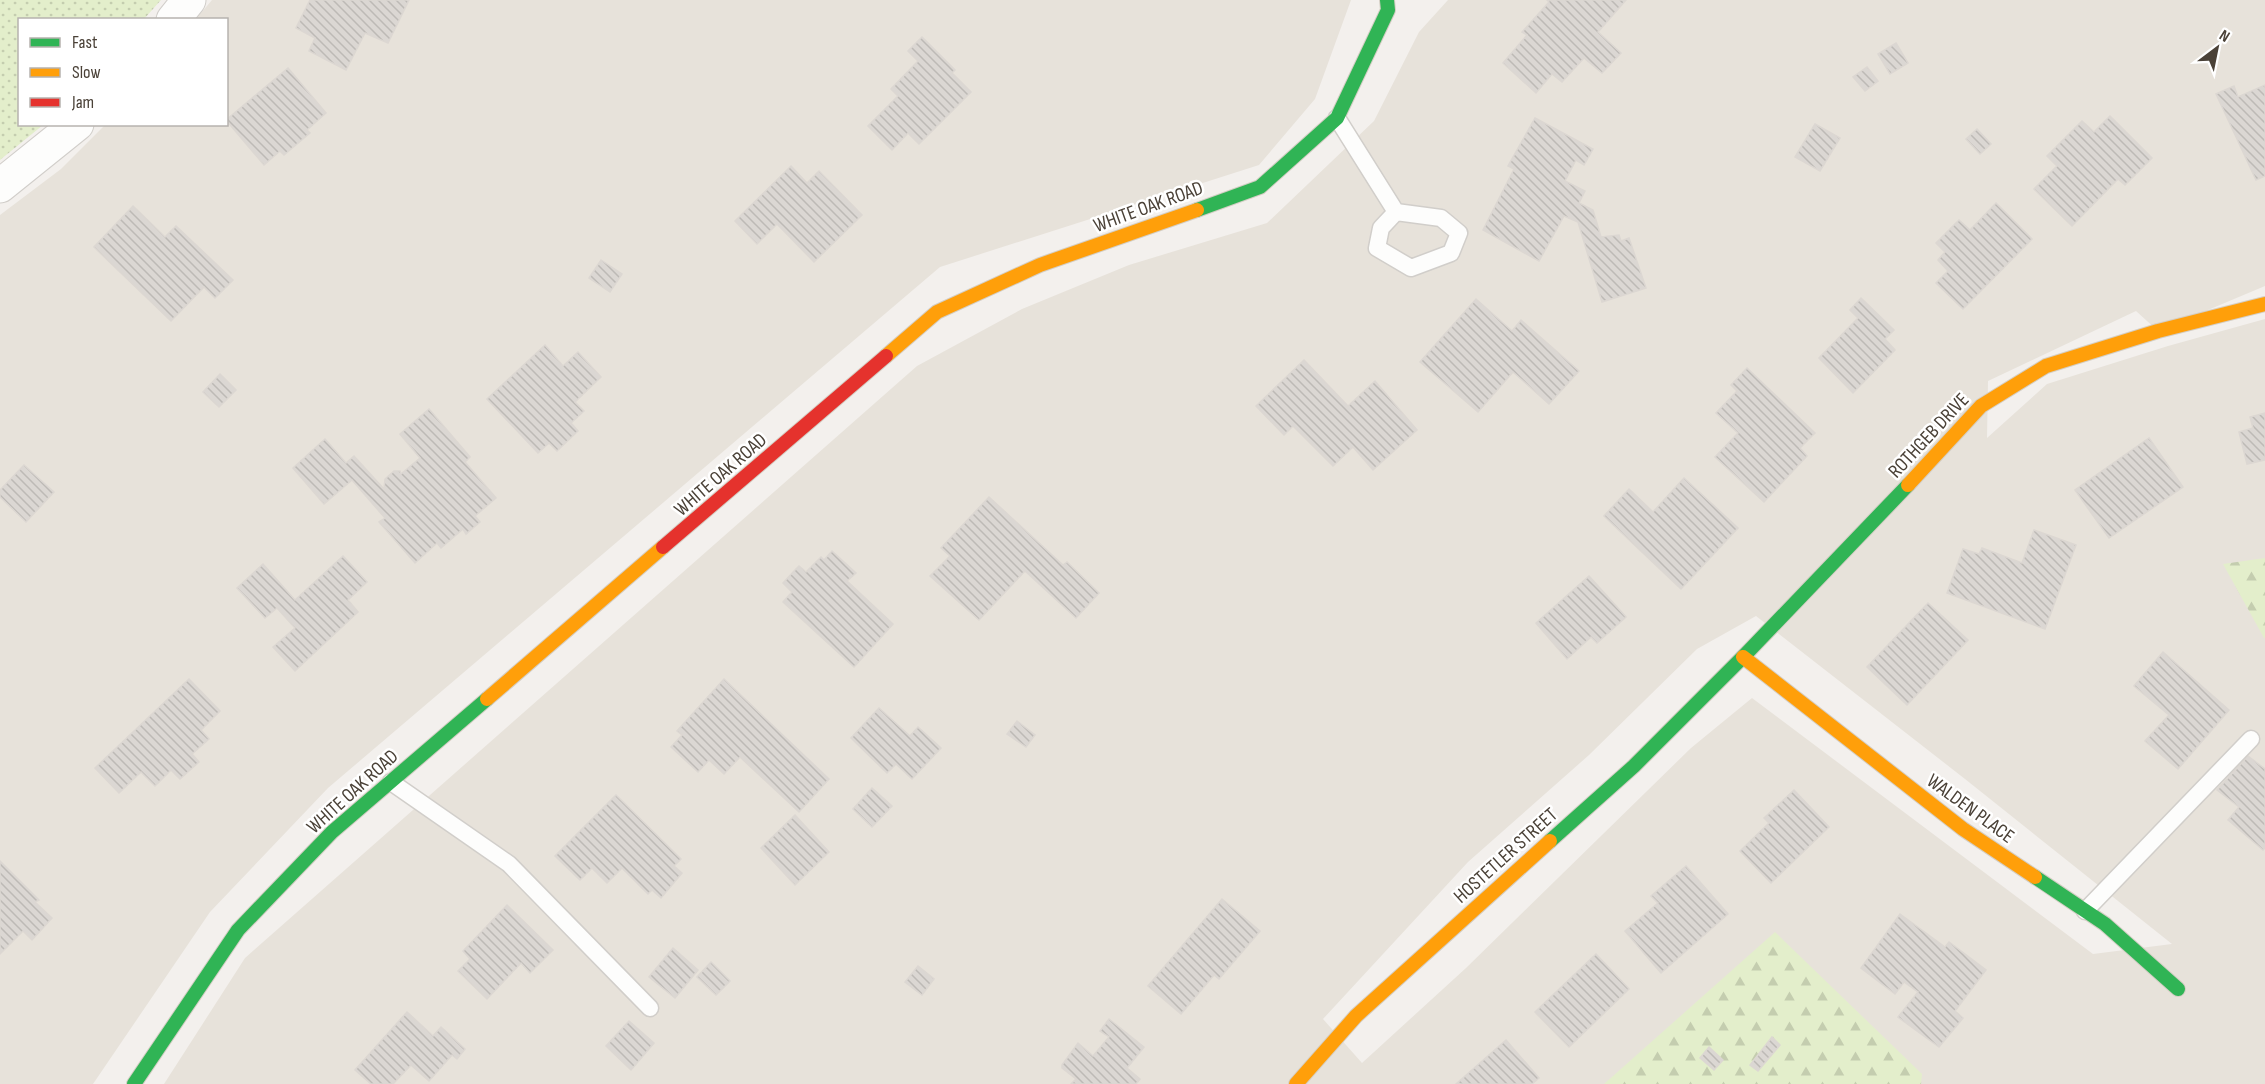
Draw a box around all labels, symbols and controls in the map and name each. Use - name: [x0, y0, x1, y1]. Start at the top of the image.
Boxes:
- legend: [18, 18, 228, 126]
- north arrow: [2187, 18, 2247, 78]
- text: N: [2215, 26, 2233, 47]
- text: Fast: [72, 32, 98, 53]
- text: Slow: [72, 62, 101, 83]
- text: Jam: [71, 92, 94, 113]
- street label: WHITE OAK ROAD: [1090, 176, 1206, 238]
- street label: ROTHGEB DRIVE: [1883, 388, 1974, 483]
- street label: WHITE OAK ROAD: [670, 428, 772, 521]
- street label: WHITE OAK ROAD: [302, 744, 403, 839]
- street label: WALDEN PLACE: [1922, 769, 2019, 849]
- street label: HOSTETLER STREET: [1449, 803, 1562, 909]

